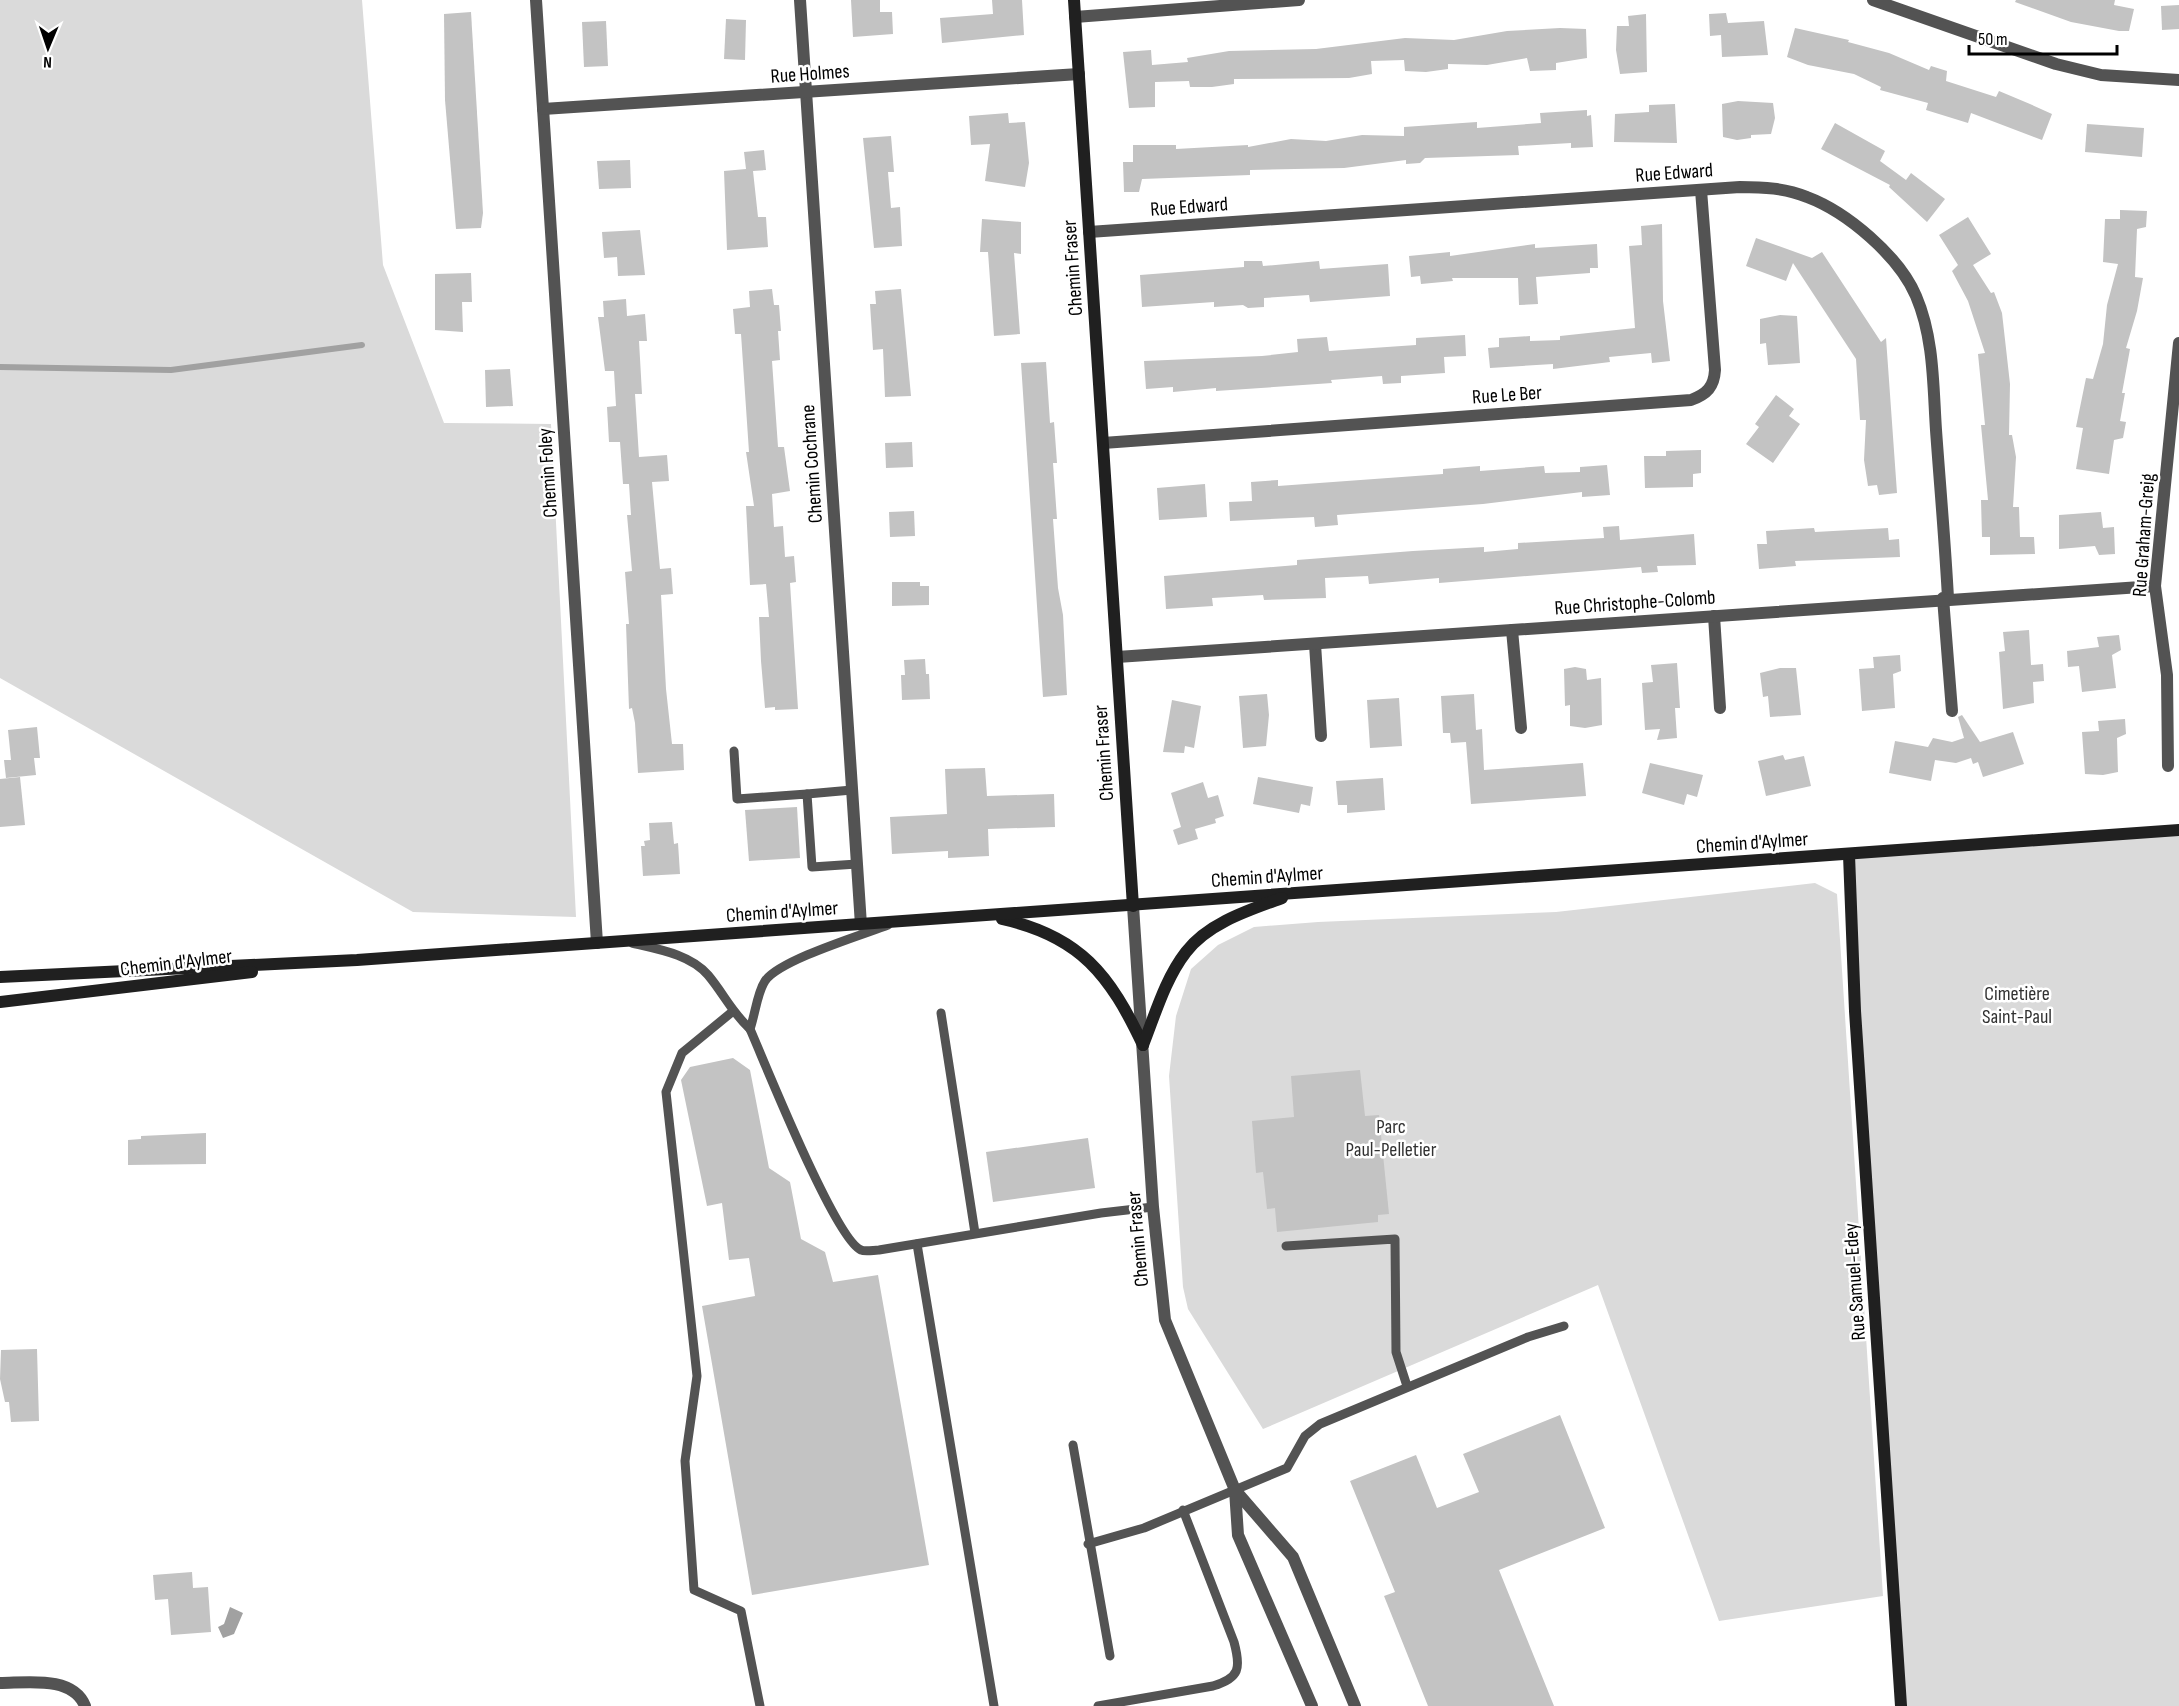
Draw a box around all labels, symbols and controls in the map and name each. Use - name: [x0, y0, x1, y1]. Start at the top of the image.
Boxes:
- north arrow: [18, 18, 78, 78]
- scale bar: [1969, 18, 2118, 56]
- text: 50 m: [1978, 29, 2008, 50]
- text: N: [43, 52, 52, 71]
- street label: Rue Holmes: [770, 59, 850, 89]
- street label: Rue Edward: [1634, 158, 1714, 188]
- street label: Rue Edward: [1149, 192, 1229, 222]
- street label: Chemin Fraser: [1058, 219, 1088, 317]
- street label: Rue Le Ber: [1471, 381, 1543, 409]
- street label: Chemin Cochrane: [796, 404, 828, 524]
- street label: Chemin Foley: [533, 427, 563, 518]
- street label: Rue Graham-Greig: [2128, 473, 2160, 598]
- street label: Rue Christophe-Colomb: [1554, 585, 1716, 621]
- street label: Chemin Fraser: [1089, 704, 1119, 802]
- street label: Chemin d'Aylmer: [1695, 827, 1809, 859]
- street label: Chemin d'Aylmer: [1210, 861, 1324, 893]
- street label: Chemin d'Aylmer: [725, 896, 839, 928]
- street label: Chemin d'Aylmer: [119, 944, 234, 982]
- park label: Cimetière Saint-Paul: [1982, 982, 2052, 1029]
- park label: Parc Paul-Pelletier: [1346, 1115, 1437, 1162]
- street label: Chemin Fraser: [1122, 1190, 1154, 1288]
- street label: Rue Samuel-Edey: [1839, 1222, 1871, 1341]

